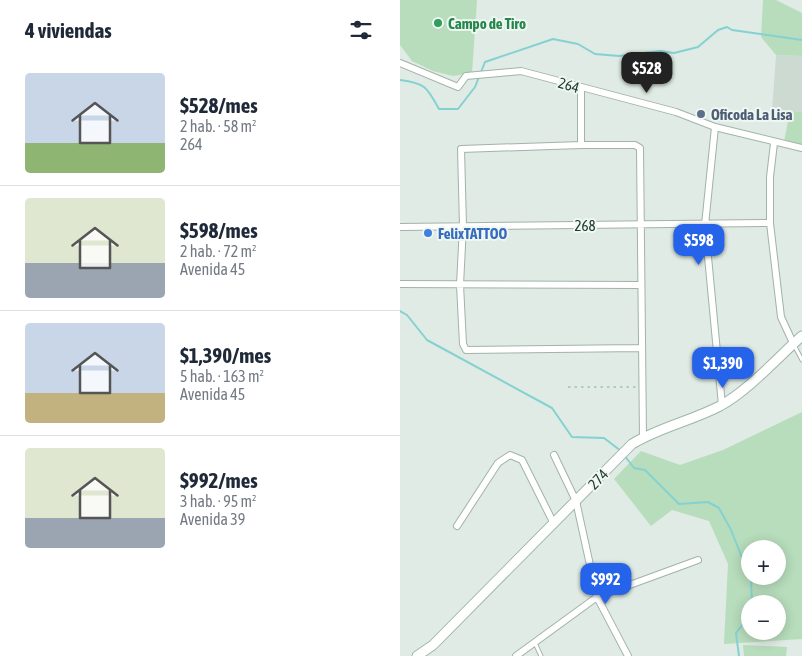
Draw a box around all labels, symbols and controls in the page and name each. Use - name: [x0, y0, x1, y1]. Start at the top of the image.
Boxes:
- place label: Campo de Tiro: [448, 15, 526, 32]
- icon: filters: [347, 16, 375, 44]
- marker: Campo de Tiro: [432, 17, 444, 29]
- text: 4 viviendas: [25, 18, 112, 42]
- pin: $528: [617, 52, 677, 94]
- text: $528: [632, 59, 662, 77]
- street label: 264: [556, 74, 582, 96]
- icon: home: [65, 93, 125, 153]
- text: $528/mes: [180, 93, 258, 117]
- place label: Oficoda La Lisa: [711, 106, 792, 123]
- marker: Oficoda La Lisa: [695, 108, 707, 120]
- text: 2 hab. · 58 m²: [180, 117, 256, 135]
- text: 264: [180, 135, 203, 153]
- street label: 268: [574, 217, 596, 234]
- icon: home: [65, 218, 125, 278]
- text: $598/mes: [180, 218, 258, 242]
- pin: $598: [669, 224, 729, 266]
- place label: FelixTATTOO: [438, 225, 507, 242]
- marker: FelixTATTOO: [422, 227, 434, 239]
- text: $598: [684, 231, 714, 249]
- text: 2 hab. · 72 m²: [180, 242, 256, 260]
- text: Avenida 45: [180, 260, 245, 278]
- icon: home: [65, 343, 125, 403]
- text: $1,390/mes: [180, 343, 271, 367]
- pin: $1,390: [682, 346, 764, 389]
- text: $1,390: [703, 354, 743, 372]
- text: 5 hab. · 163 m²: [180, 367, 264, 385]
- text: Avenida 45: [180, 385, 245, 403]
- street label: 274: [585, 465, 611, 493]
- icon: home: [65, 468, 125, 528]
- text: $992/mes: [180, 468, 258, 492]
- text: 3 hab. · 95 m²: [180, 492, 256, 510]
- text: Avenida 39: [180, 510, 245, 528]
- map controls: [741, 540, 786, 640]
- button: +: [741, 540, 786, 585]
- pin: $992: [576, 562, 636, 605]
- text: $992: [591, 570, 621, 588]
- button: −: [741, 595, 786, 640]

